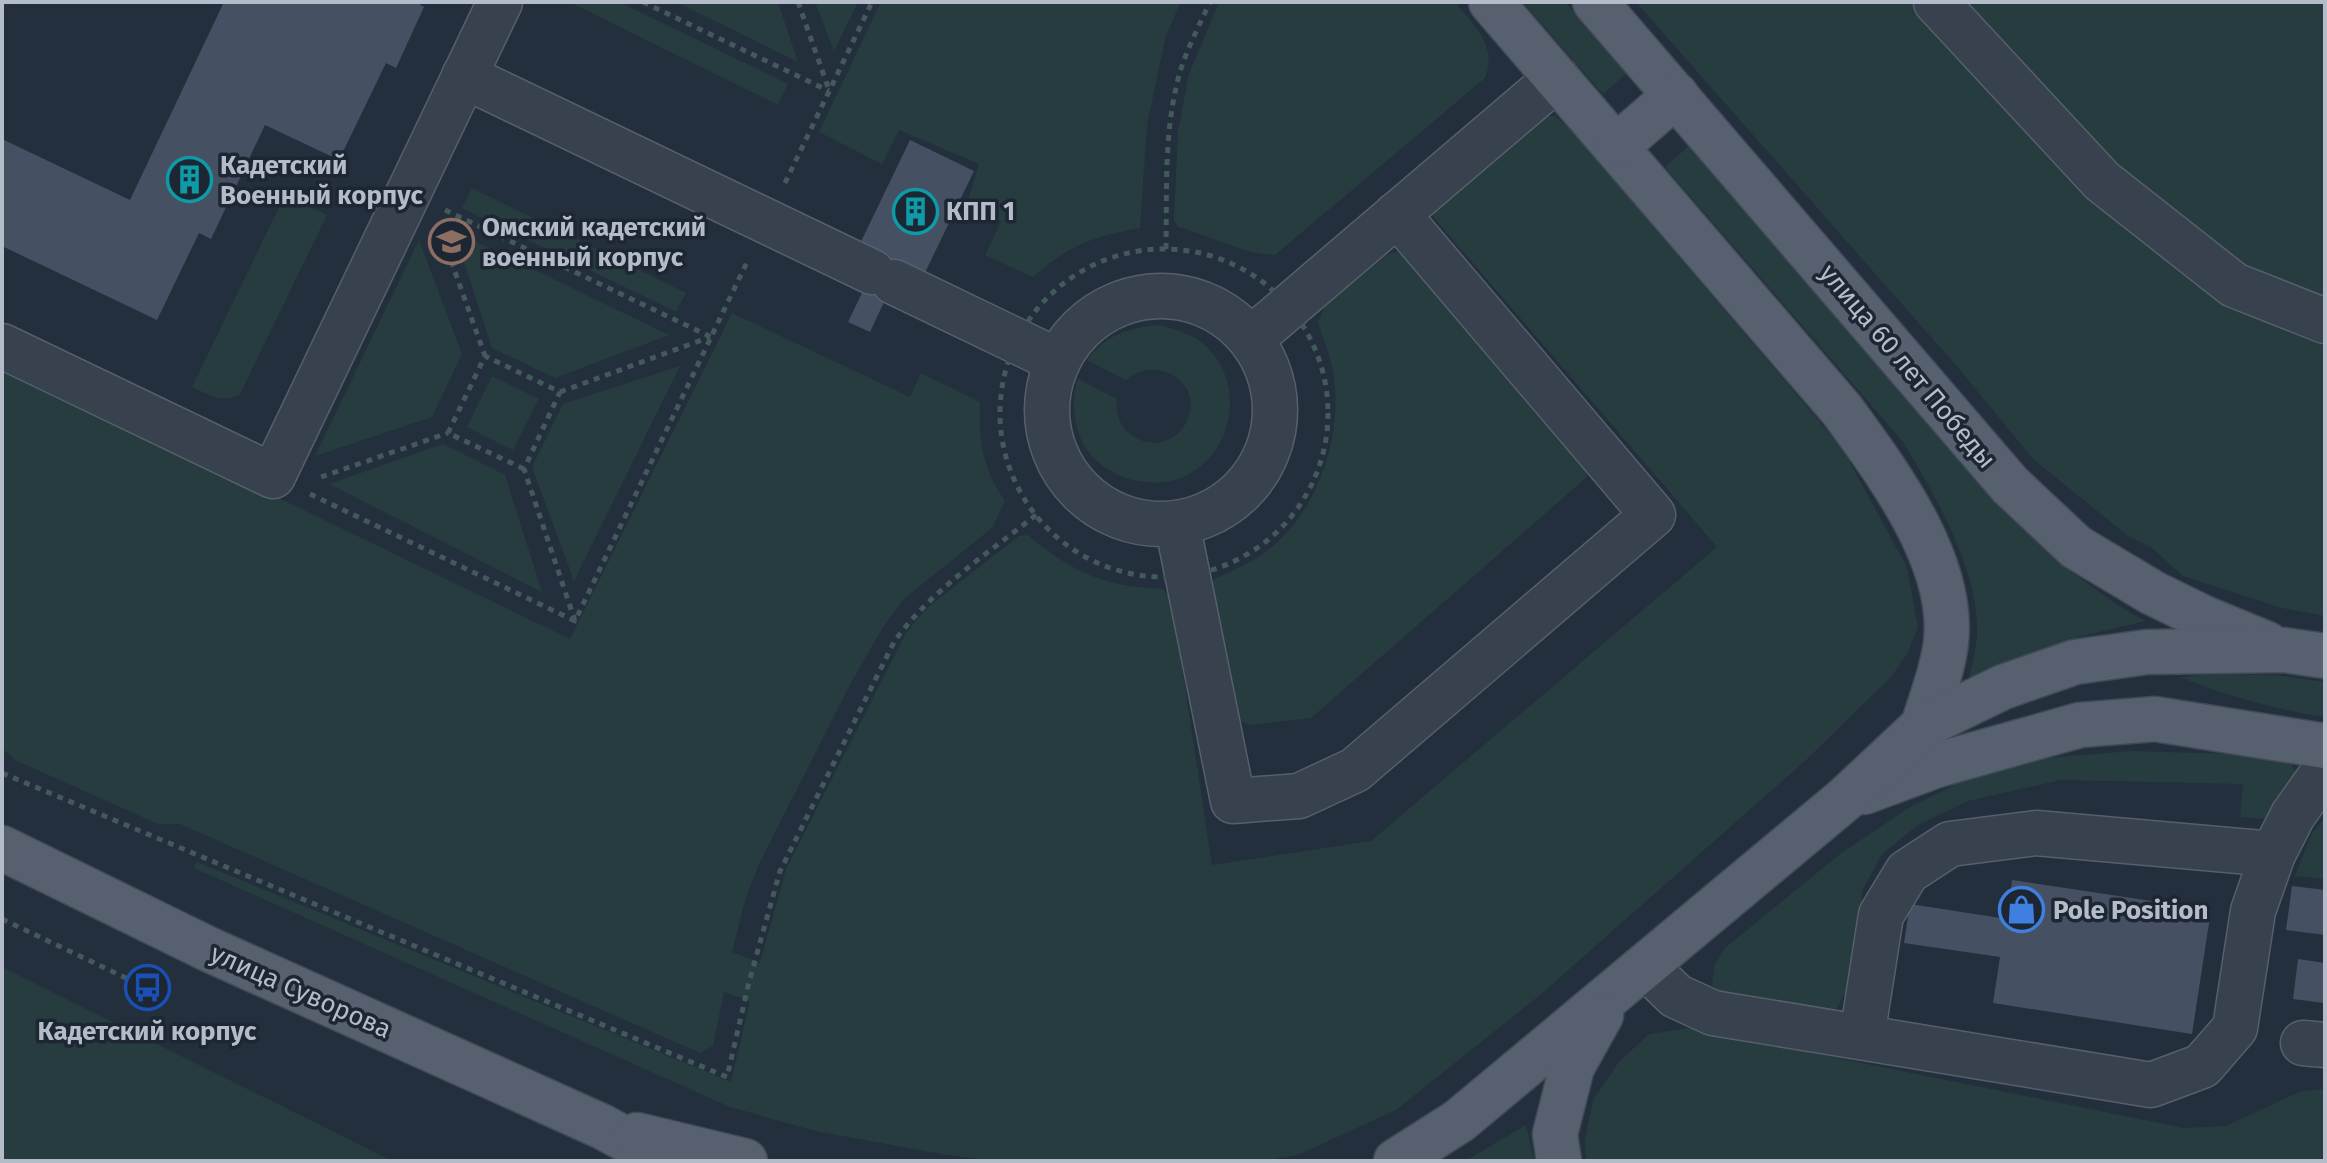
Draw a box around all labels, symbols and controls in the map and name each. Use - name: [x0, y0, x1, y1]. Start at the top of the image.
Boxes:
- place label: Кадетский Военный корпус: [220, 150, 423, 211]
- building icon: Кадетский Военный корпус: [165, 156, 213, 204]
- building icon: КПП 1: [891, 187, 939, 235]
- place label: КПП 1: [946, 196, 1015, 227]
- place label: Омский кадетский военный корпус: [482, 212, 706, 273]
- school or university icon: Омский кадетский военный корпус: [427, 218, 475, 266]
- street label: улица 60 лет Победы: [1813, 258, 2002, 475]
- shop icon: Pole Position: [1998, 886, 2046, 934]
- place label: Pole Position: [2053, 895, 2209, 926]
- street label: улица Суворова: [206, 938, 396, 1045]
- bus stop icon: Кадетский корпус: [123, 964, 171, 1012]
- place label: Кадетский корпус: [38, 1016, 257, 1047]

